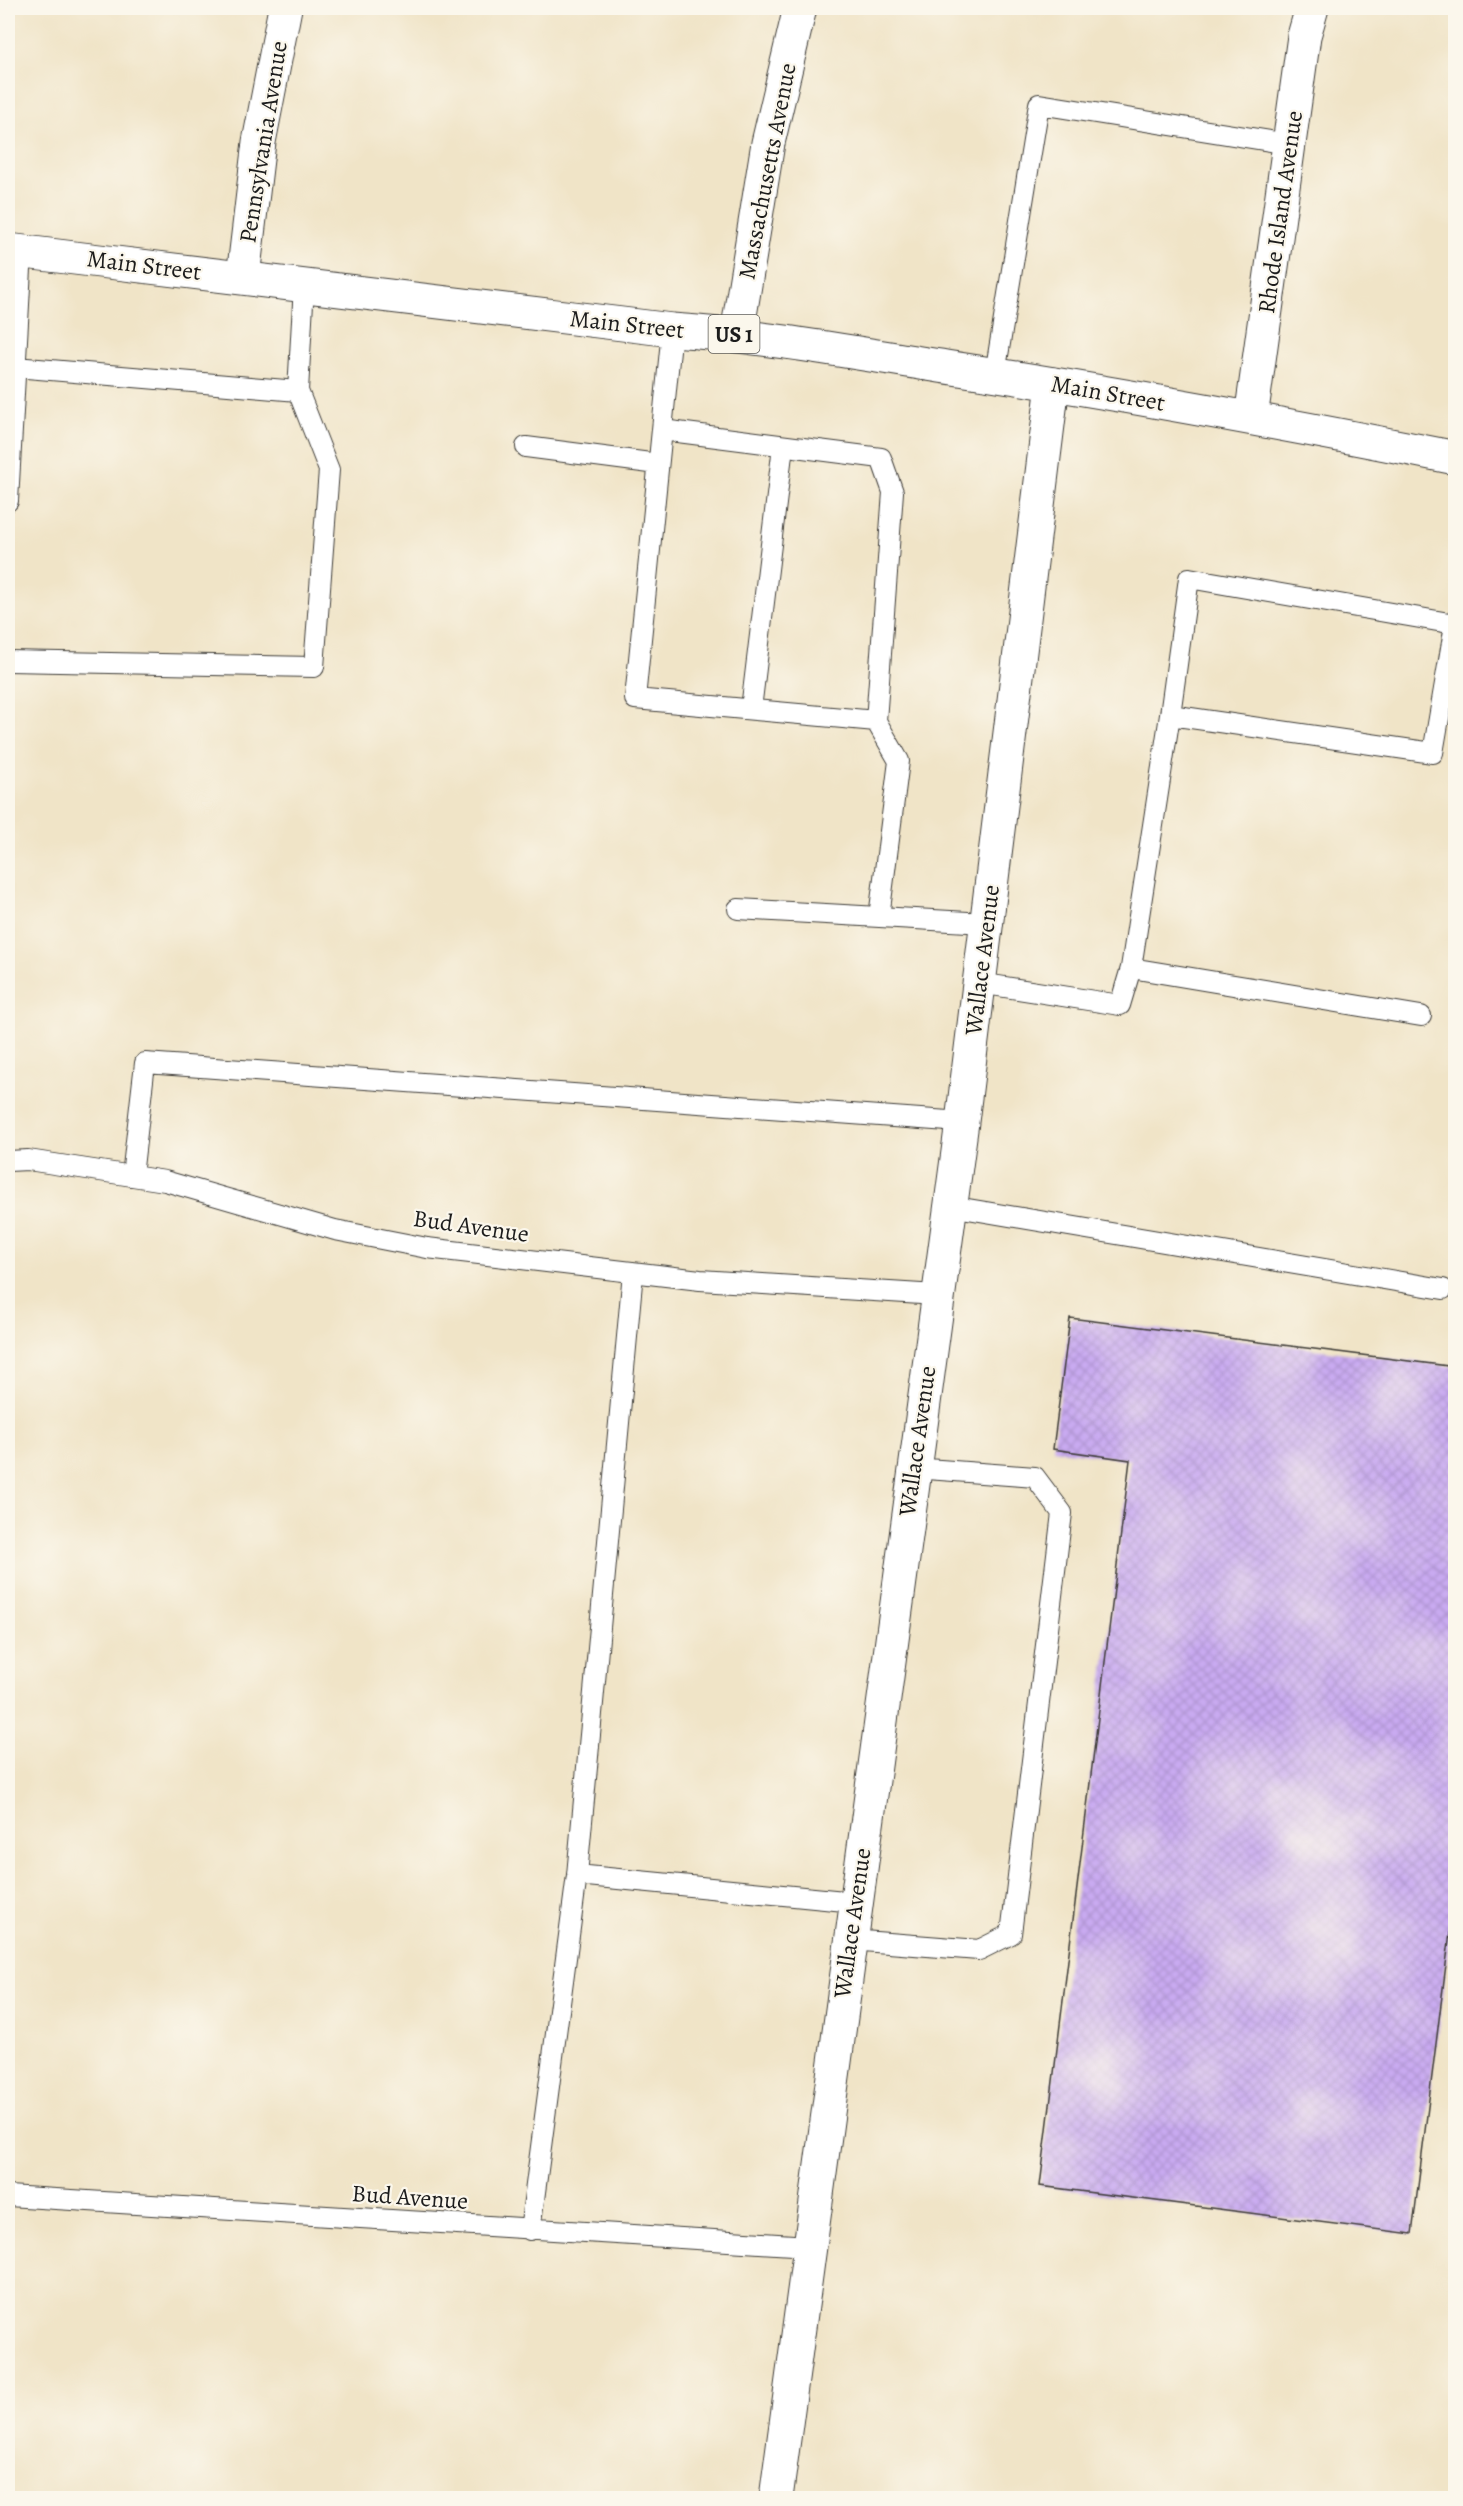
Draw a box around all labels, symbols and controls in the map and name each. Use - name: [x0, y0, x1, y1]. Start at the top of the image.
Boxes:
- street label: Pennsylvania Avenue: [231, 39, 295, 245]
- street label: Massachusetts Avenue: [730, 60, 804, 282]
- street label: Rhode Island Avenue: [1250, 108, 1310, 316]
- street label: Main Street: [85, 242, 203, 288]
- street label: Main Street: [568, 302, 686, 346]
- road number: US 1: [708, 315, 760, 353]
- street label: Main Street: [1049, 367, 1167, 419]
- street label: Wallace Avenue: [957, 883, 1007, 1038]
- street label: Bud Avenue: [411, 1202, 531, 1250]
- street label: Wallace Avenue: [890, 1364, 943, 1519]
- street label: Wallace Avenue: [825, 1846, 878, 2001]
- street label: Bud Avenue: [351, 2177, 469, 2217]

